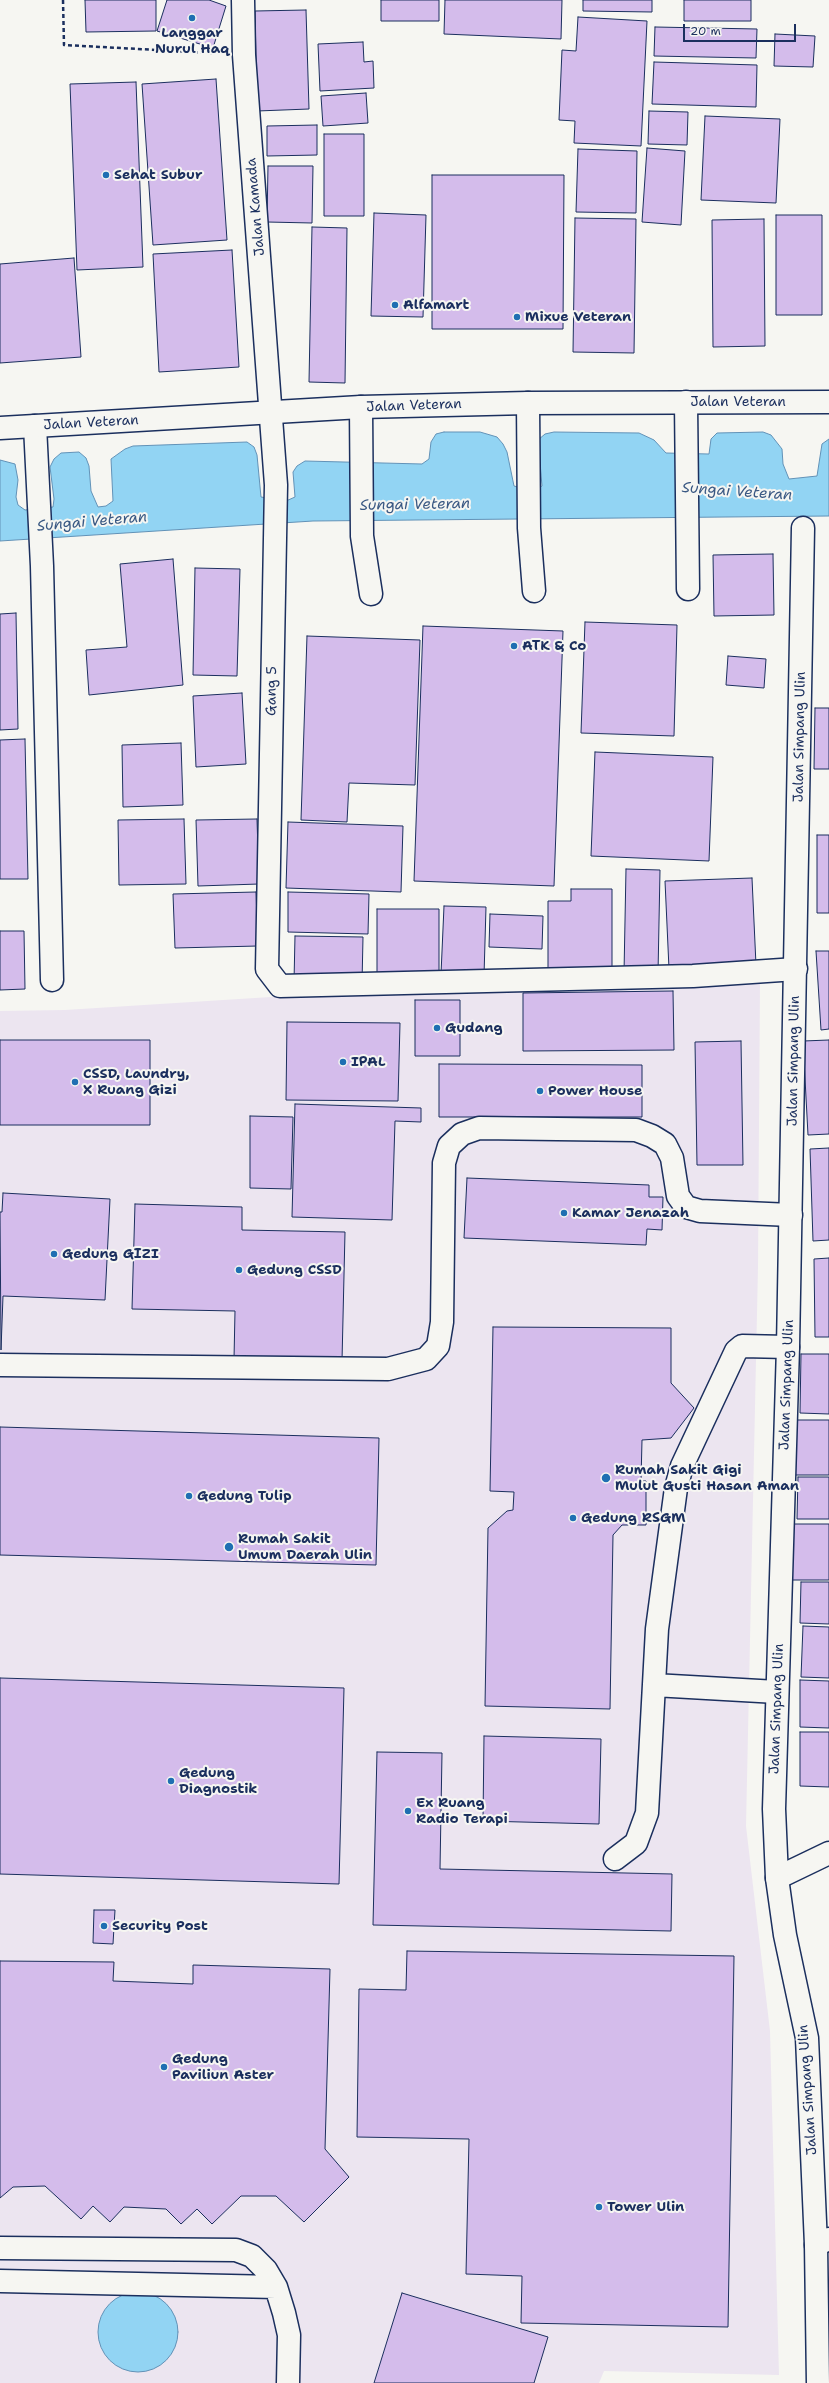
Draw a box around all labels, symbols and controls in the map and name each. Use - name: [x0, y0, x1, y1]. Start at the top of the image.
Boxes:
- marker: Langgar Nurul Haq: [187, 13, 197, 23]
- scale bar: [685, 16, 798, 42]
- text: 20 m: [690, 23, 721, 39]
- place label: Langgar Nurul Haq: [155, 25, 229, 58]
- street label: Jalan Kamada: [243, 157, 269, 257]
- place label: Sehat Subur: [114, 167, 202, 183]
- marker: Sehat Subur: [101, 170, 111, 180]
- place label: Alfamart: [403, 297, 469, 313]
- marker: Alfamart: [390, 300, 400, 310]
- place label: Mixue Veteran: [525, 309, 631, 325]
- marker: Mixue Veteran: [512, 312, 522, 322]
- street label: Jalan Veteran: [690, 394, 786, 410]
- street label: Jalan Veteran: [366, 396, 462, 416]
- street label: Jalan Veteran: [43, 412, 139, 434]
- water label: Sungai Veteran: [681, 479, 793, 505]
- water label: Sungai Veteran: [360, 495, 470, 515]
- water label: Sungai Veteran: [36, 508, 148, 536]
- place label: ATK & Co: [522, 638, 586, 654]
- marker: ATK & Co: [509, 641, 519, 651]
- street label: Gang 5: [263, 666, 281, 716]
- street label: Jalan Simpang Ulin: [790, 671, 810, 803]
- street label: Jalan Simpang Ulin: [784, 995, 804, 1127]
- place label: Gudang: [445, 1020, 503, 1036]
- marker: Gudang: [432, 1023, 442, 1033]
- place label: IPAL: [351, 1054, 385, 1070]
- marker: IPAL: [338, 1057, 348, 1067]
- place label: CSSD, Laundry, X Ruang Gizi: [83, 1066, 189, 1098]
- marker: CSSD, Laundry, X Ruang Gizi: [70, 1077, 80, 1087]
- place label: Power House: [548, 1083, 642, 1099]
- marker: Power House: [535, 1086, 545, 1096]
- place label: Kamar Jenazah: [572, 1205, 689, 1221]
- marker: Kamar Jenazah: [559, 1208, 569, 1218]
- place label: Gedung GIZI: [62, 1246, 159, 1262]
- marker: Gedung GIZI: [49, 1249, 59, 1259]
- place label: Gedung CSSD: [247, 1262, 342, 1278]
- marker: Gedung CSSD: [234, 1265, 244, 1275]
- street label: Jalan Simpang Ulin: [776, 1319, 798, 1451]
- place label: Rumah Sakit Gigi Mulut Gusti Hasan Aman: [615, 1462, 799, 1494]
- marker: Rumah Sakit Gigi Mulut Gusti Hasan Aman: [600, 1472, 612, 1484]
- place label: Gedung Tulip: [197, 1488, 292, 1504]
- marker: Gedung Tulip: [184, 1491, 194, 1501]
- place label: Gedung RSGM: [581, 1510, 686, 1526]
- marker: Gedung RSGM: [568, 1513, 578, 1523]
- place label: Rumah Sakit Umum Daerah Ulin: [238, 1531, 372, 1564]
- marker: Rumah Sakit Umum Daerah Ulin: [223, 1541, 235, 1553]
- street label: Jalan Simpang Ulin: [766, 1643, 788, 1775]
- place label: Gedung Diagnostik: [179, 1765, 257, 1798]
- marker: Gedung Diagnostik: [166, 1776, 176, 1786]
- place label: Ex Ruang Radio Terapi: [416, 1795, 508, 1828]
- marker: Ex Ruang Radio Terapi: [403, 1806, 413, 1816]
- place label: Security Post: [112, 1918, 208, 1934]
- marker: Security Post: [99, 1921, 109, 1931]
- street label: Jalan Simpang Ulin: [795, 2024, 821, 2156]
- place label: Gedung Paviliun Aster: [172, 2051, 274, 2084]
- marker: Gedung Paviliun Aster: [159, 2062, 169, 2072]
- place label: Tower Ulin: [607, 2199, 684, 2215]
- marker: Tower Ulin: [594, 2202, 604, 2212]

